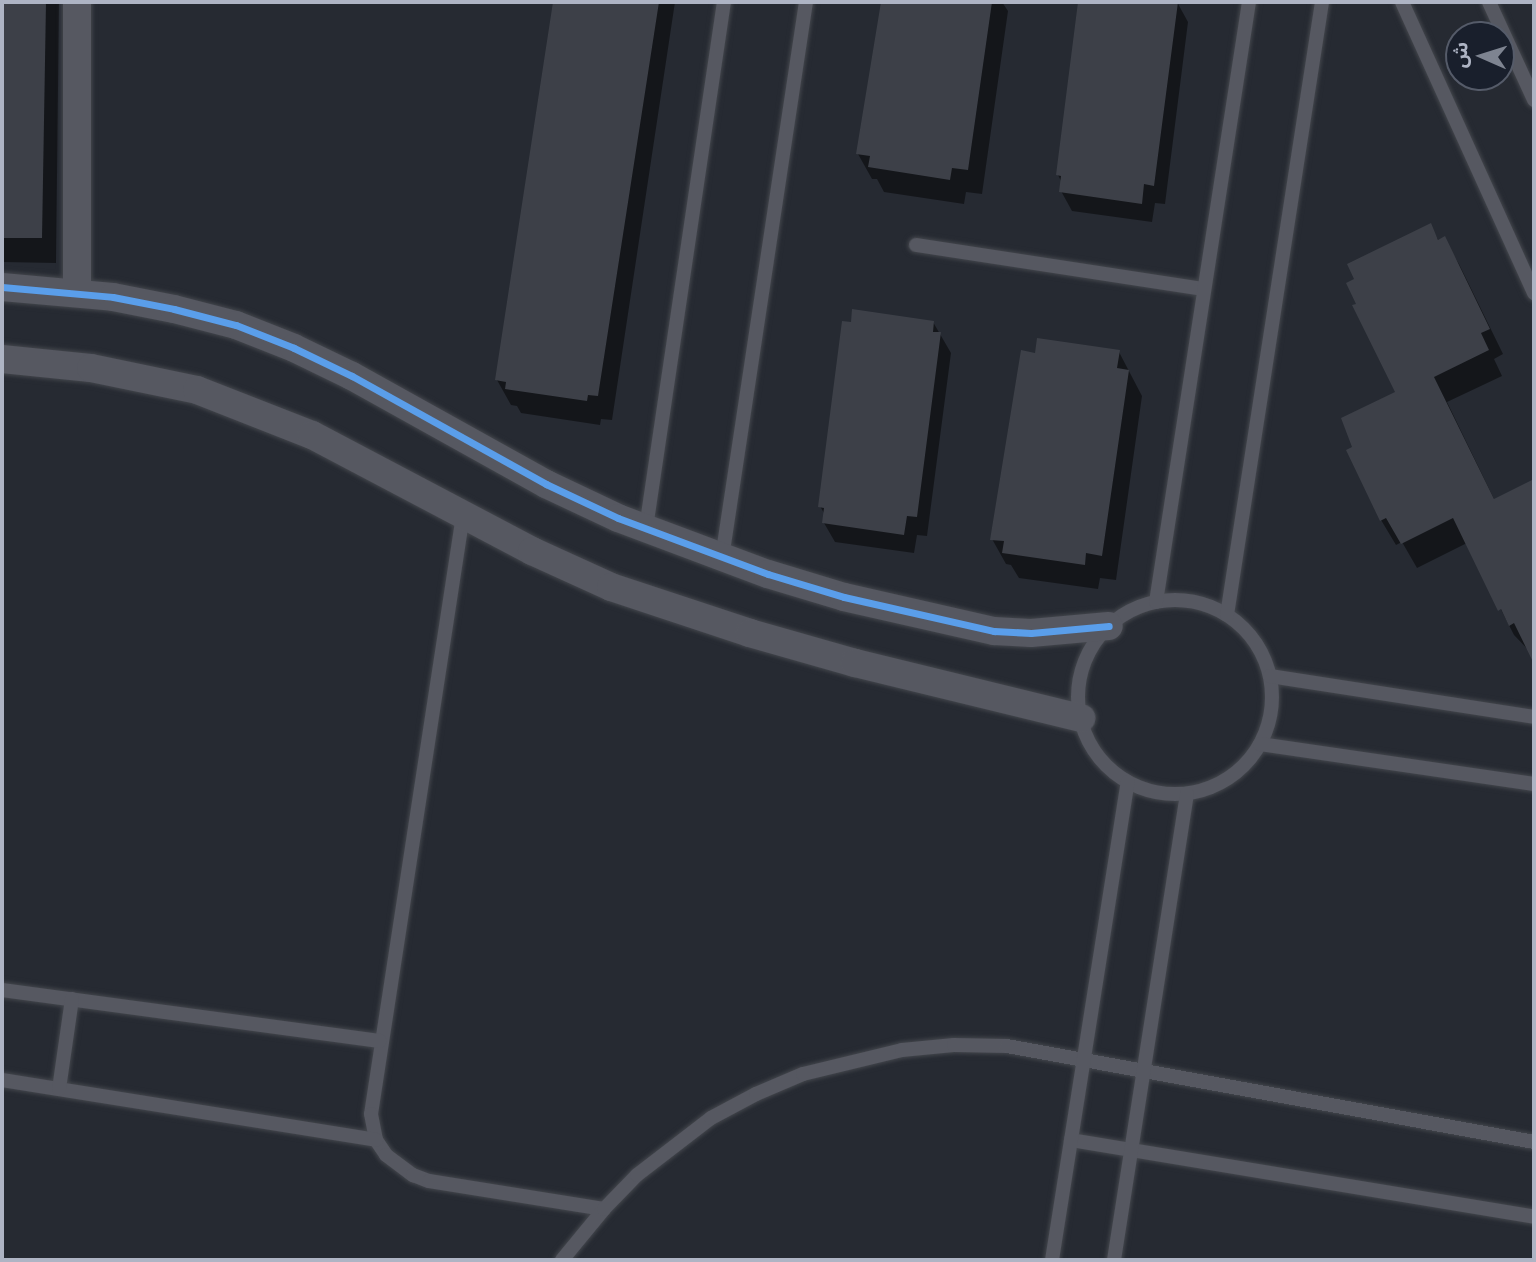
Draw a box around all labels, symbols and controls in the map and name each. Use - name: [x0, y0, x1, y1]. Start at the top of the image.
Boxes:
- north arrow: [1445, 21, 1515, 91]
- text: ش: [1448, 41, 1473, 69]

